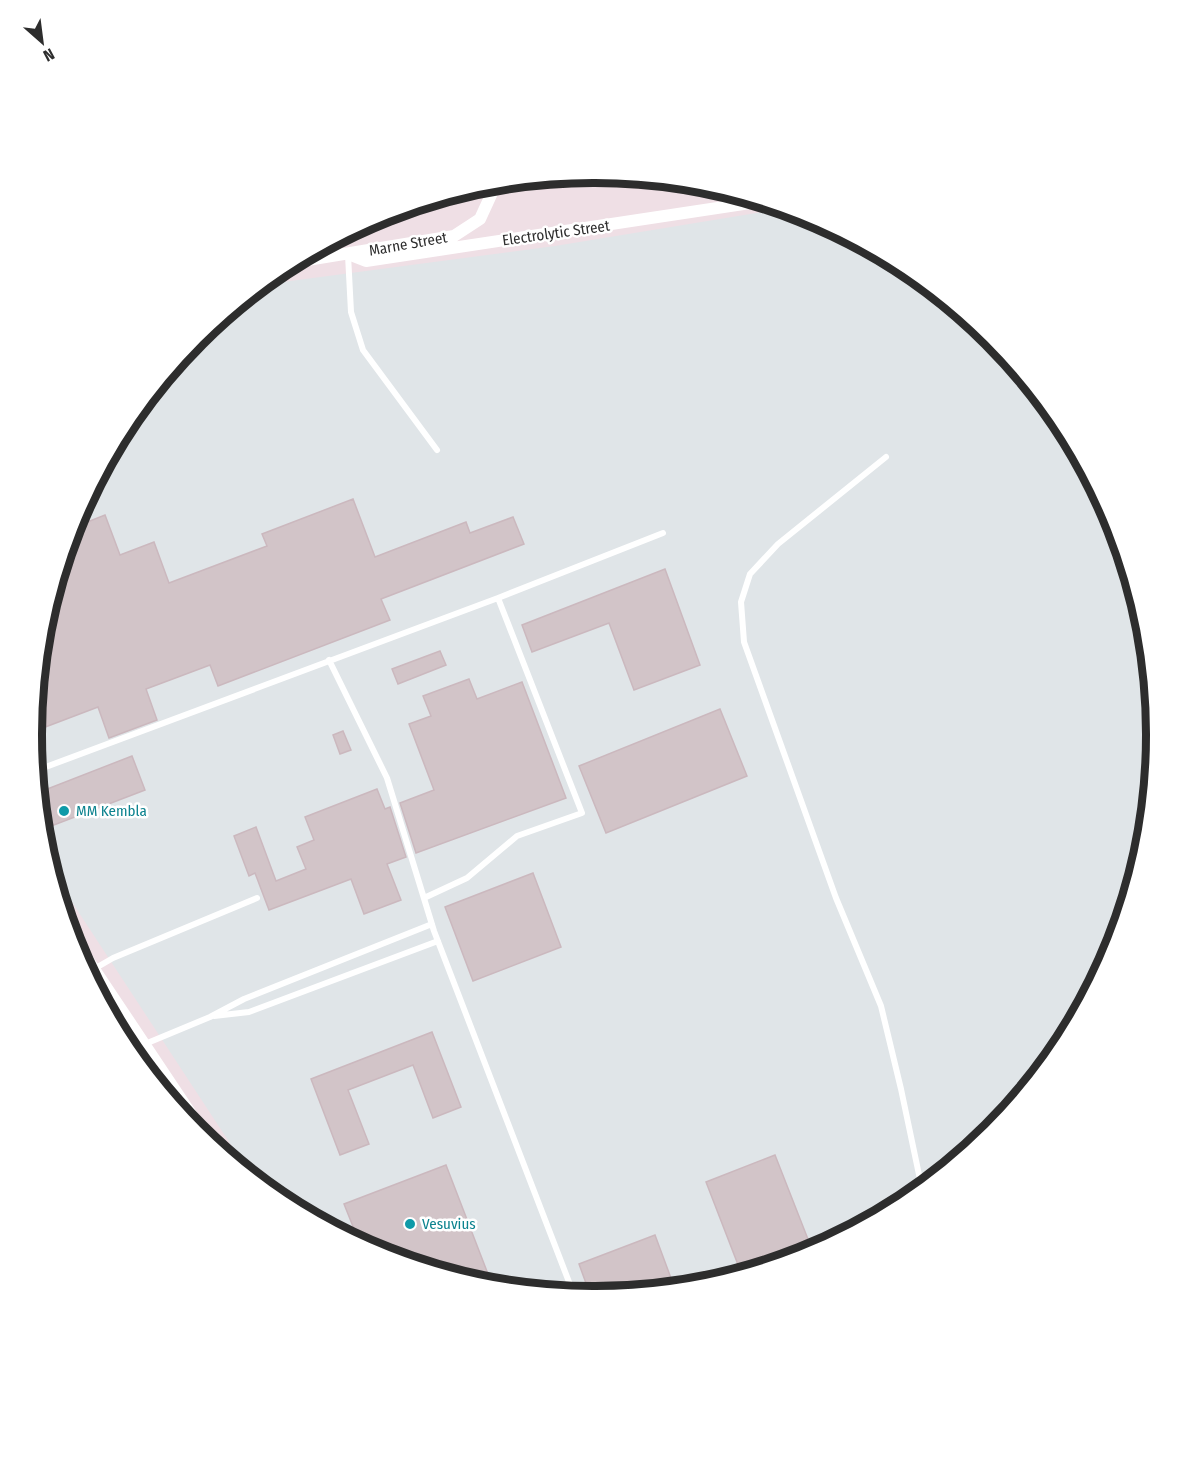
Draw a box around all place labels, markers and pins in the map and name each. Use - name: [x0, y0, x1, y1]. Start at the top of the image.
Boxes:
- place label: MM Kembla: [76, 802, 147, 820]
- marker: MM Kembla: [57, 804, 71, 818]
- place label: Vesuvius: [422, 1215, 476, 1233]
- marker: Vesuvius: [403, 1217, 417, 1231]

